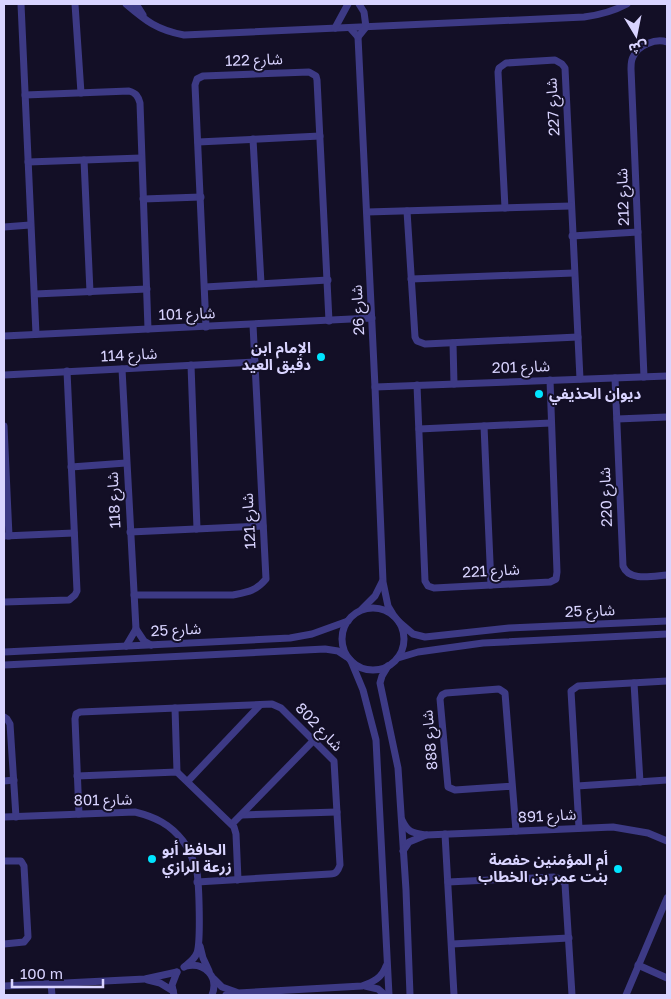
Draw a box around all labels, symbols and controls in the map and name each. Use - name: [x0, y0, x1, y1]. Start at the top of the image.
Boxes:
- north arrow: [611, 10, 661, 60]
- text: ش: [627, 38, 649, 58]
- street label: شارع 122: [225, 49, 283, 73]
- street label: شارع 227: [541, 77, 567, 137]
- street label: شارع 212: [612, 168, 636, 226]
- street label: شارع 26: [347, 284, 371, 336]
- street label: شارع 101: [158, 303, 216, 327]
- place label: الإمام ابن دقيق العيد: [241, 338, 311, 374]
- street label: شارع 114: [100, 344, 158, 368]
- marker: الإمام ابن دقيق العيد: [315, 351, 327, 363]
- street label: شارع 201: [492, 356, 551, 380]
- place label: ديوان الحذيفي: [549, 384, 641, 405]
- marker: ديوان الحذيفي: [533, 388, 545, 400]
- street label: شارع 220: [595, 467, 619, 527]
- street label: شارع 118: [103, 471, 127, 529]
- street label: شارع 121: [238, 492, 262, 550]
- street label: شارع 221: [462, 559, 521, 584]
- street label: شارع 25: [564, 600, 616, 624]
- street label: شارع 25: [150, 619, 202, 643]
- street label: شارع 802: [289, 698, 347, 757]
- street label: شارع 888: [417, 709, 445, 771]
- street label: شارع 801: [73, 789, 133, 813]
- street label: شارع 891: [517, 804, 577, 830]
- place label: الحافظ أبو زرعة الرازي: [162, 840, 232, 878]
- place label: أم المؤمنين حفصة بنت عمر بن الخطاب: [478, 850, 608, 886]
- marker: الحافظ أبو زرعة الرازي: [146, 853, 158, 865]
- marker: أم المؤمنين حفصة بنت عمر بن الخطاب: [612, 863, 624, 875]
- scale bar: [12, 956, 104, 988]
- text: 100 m: [20, 964, 63, 982]

